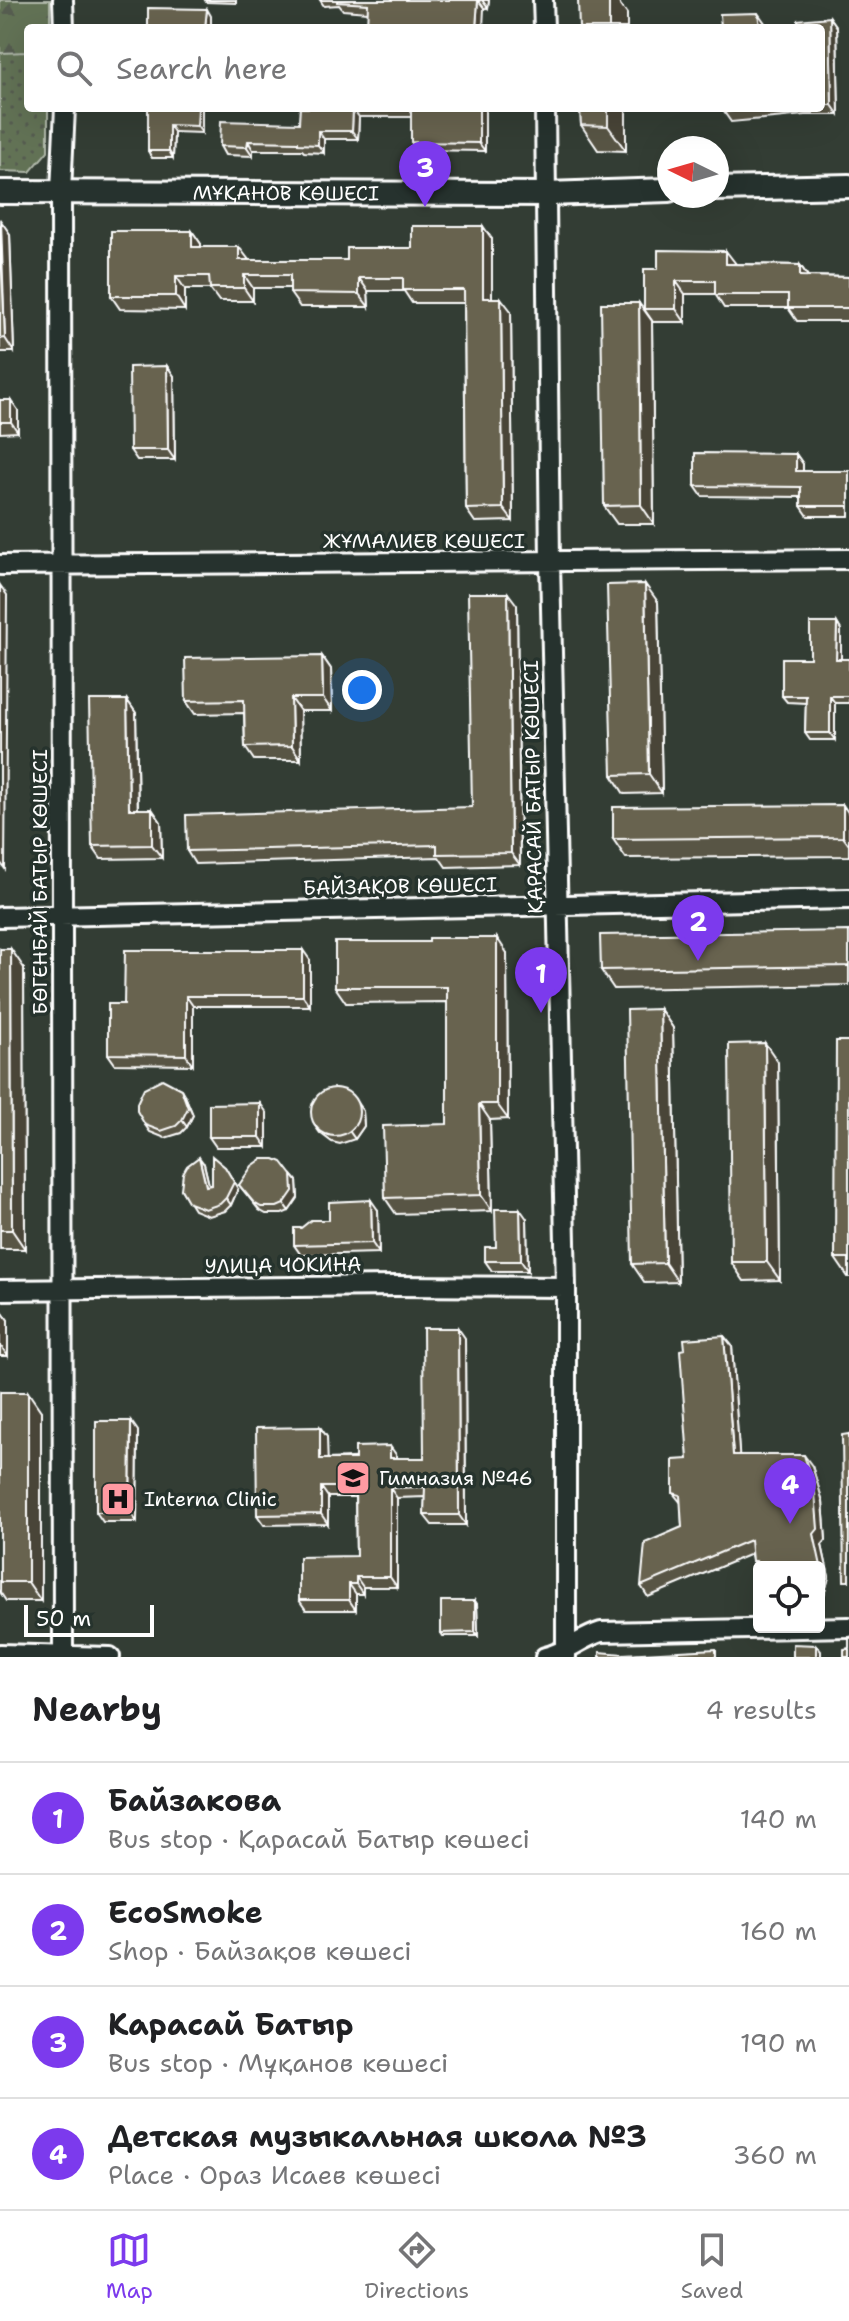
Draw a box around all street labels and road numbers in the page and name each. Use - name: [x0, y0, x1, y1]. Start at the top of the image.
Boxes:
- street label: МҰҚАНОВ КӨШЕСІ: [193, 180, 379, 206]
- street label: ЖҰМАЛИЕВ КӨШЕСІ: [323, 528, 525, 554]
- street label: ҚАРАСАЙ БАТЫР КӨШЕСІ: [518, 660, 548, 914]
- street label: БӨГЕНБАЙ БАТЫР КӨШЕСІ: [27, 749, 53, 1015]
- street label: БАЙЗАҚОВ КӨШЕСІ: [303, 871, 497, 901]
- street label: УЛИЦА ЧОКИНА: [204, 1251, 362, 1279]

